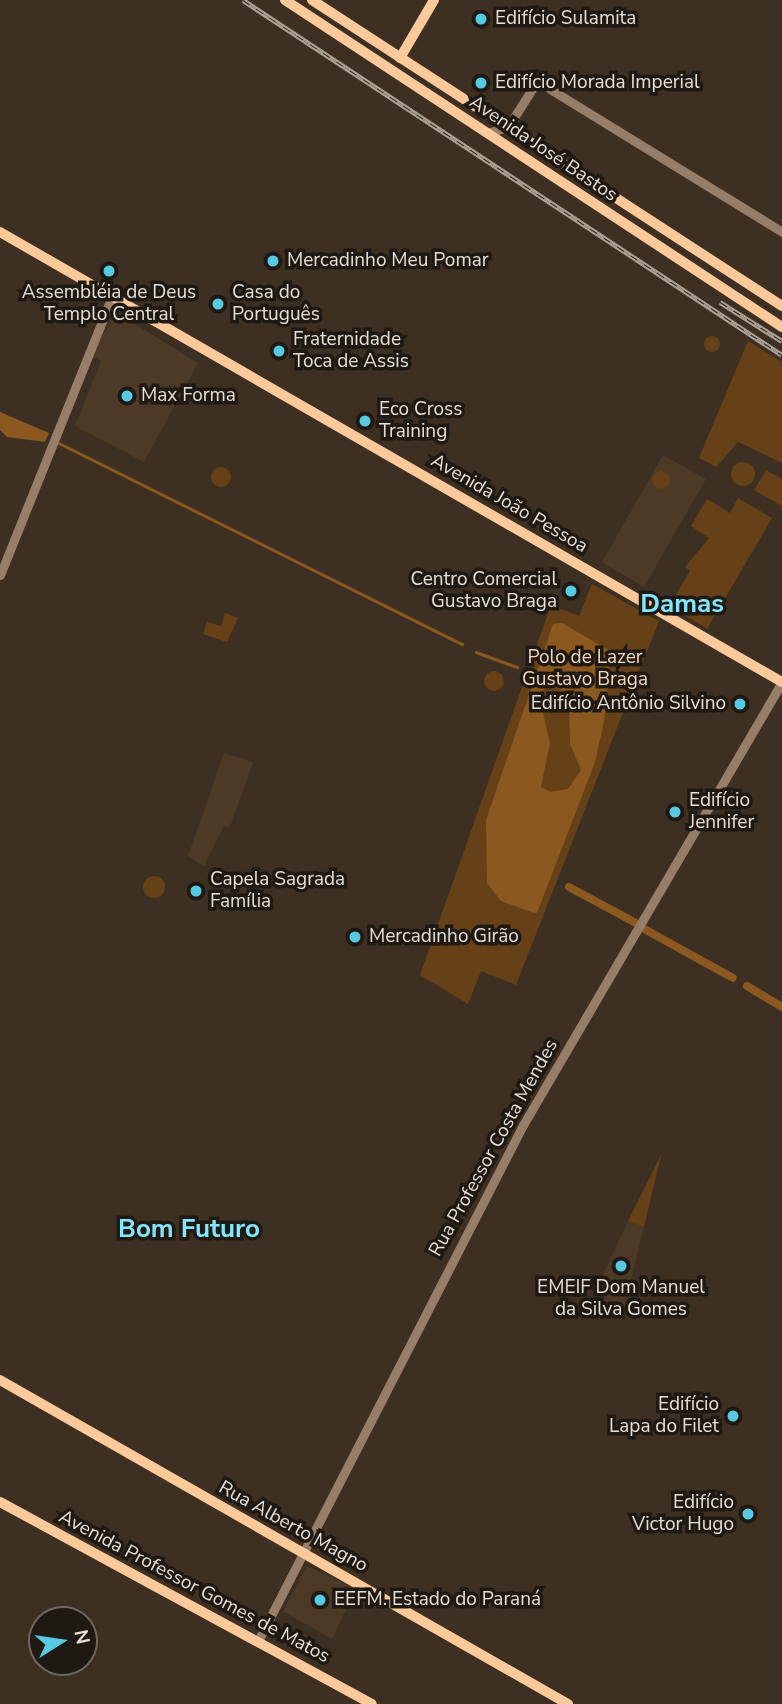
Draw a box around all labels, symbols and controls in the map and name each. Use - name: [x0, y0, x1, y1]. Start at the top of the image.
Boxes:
- place label: Edifício Sulamita: [495, 8, 636, 30]
- marker: Edifício Sulamita: [473, 11, 489, 27]
- place label: Edifício Morada Imperial: [495, 72, 700, 94]
- marker: Edifício Morada Imperial: [473, 75, 489, 91]
- street label: Avenida José Bastos: [465, 91, 621, 207]
- place label: Mercadinho Meu Pomar: [287, 250, 489, 272]
- marker: Mercadinho Meu Pomar: [265, 253, 281, 269]
- marker: Assembléia de Deus Templo Central: [101, 263, 117, 279]
- place label: Assembléia de Deus Templo Central: [22, 282, 196, 326]
- place label: Casa do Português: [232, 282, 320, 326]
- marker: Casa do Português: [210, 296, 226, 312]
- place label: Fraternidade Toca de Assis: [293, 329, 409, 373]
- marker: Fraternidade Toca de Assis: [271, 343, 287, 359]
- place label: Max Forma: [141, 385, 236, 407]
- marker: Max Forma: [119, 388, 135, 404]
- place label: Eco Cross Training: [379, 399, 462, 443]
- marker: Eco Cross Training: [357, 413, 373, 429]
- street label: Avenida João Pessoa: [427, 450, 591, 558]
- place label: Centro Comercial Gustavo Braga: [411, 569, 557, 613]
- marker: Centro Comercial Gustavo Braga: [563, 583, 579, 599]
- district label: Damas: [640, 588, 724, 620]
- park label: Polo de Lazer Gustavo Braga: [522, 647, 648, 691]
- place label: Edifício Antônio Silvino: [531, 693, 726, 715]
- marker: Edifício Antônio Silvino: [732, 696, 748, 712]
- place label: Edifício Jennifer: [689, 790, 754, 834]
- marker: Edifício Jennifer: [667, 804, 683, 820]
- place label: Capela Sagrada Família: [210, 869, 345, 913]
- marker: Capela Sagrada Família: [188, 883, 204, 899]
- place label: Mercadinho Girão: [369, 926, 519, 948]
- marker: Mercadinho Girão: [347, 929, 363, 945]
- street label: Rua Professor Costa Mendes: [425, 1035, 563, 1261]
- district label: Bom Futuro: [118, 1213, 260, 1245]
- marker: EMEIF Dom Manuel da Silva Gomes: [613, 1258, 629, 1274]
- place label: EMEIF Dom Manuel da Silva Gomes: [537, 1277, 705, 1321]
- place label: Edifício Lapa do Filet: [609, 1394, 719, 1438]
- marker: Edifício Lapa do Filet: [725, 1408, 741, 1424]
- street label: Rua Alberto Magno: [214, 1477, 372, 1577]
- place label: Edifício Victor Hugo: [632, 1492, 734, 1536]
- street label: Avenida Professor Gomes de Matos: [55, 1506, 333, 1668]
- marker: Edifício Victor Hugo: [740, 1506, 756, 1522]
- place label: EEFM. Estado do Paraná: [334, 1589, 541, 1611]
- marker: EEFM. Estado do Paraná: [312, 1592, 328, 1608]
- north arrow: [28, 1606, 98, 1676]
- text: N: [67, 1627, 96, 1647]

